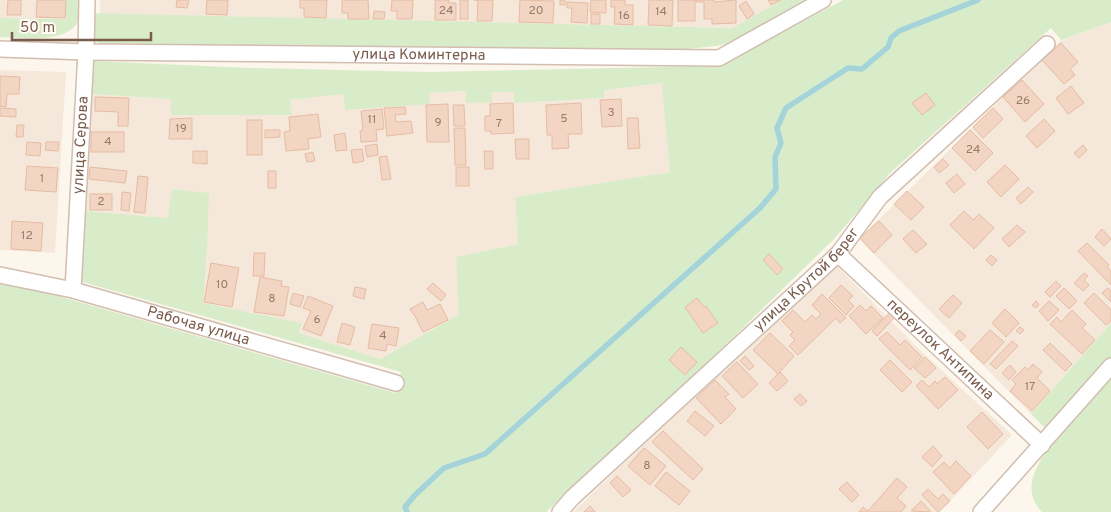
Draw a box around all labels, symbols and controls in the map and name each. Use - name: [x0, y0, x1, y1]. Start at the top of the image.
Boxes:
- house number: 24: [439, 3, 453, 19]
- house number: 20: [528, 3, 544, 19]
- house number: 14: [655, 4, 667, 20]
- house number: 16: [618, 8, 630, 24]
- scale bar: [12, 10, 151, 42]
- text: 50 m: [20, 19, 55, 38]
- street label: улица Коминтерна: [352, 45, 486, 65]
- house number: 26: [1016, 93, 1030, 109]
- street label: улица Серова: [69, 96, 93, 195]
- house number: 3: [607, 105, 615, 121]
- house number: 5: [560, 111, 568, 127]
- house number: 11: [368, 112, 376, 128]
- house number: 9: [434, 115, 442, 131]
- house number: 7: [496, 116, 502, 132]
- house number: 19: [175, 121, 187, 137]
- house number: 4: [104, 134, 112, 150]
- house number: 24: [966, 142, 980, 158]
- house number: 1: [40, 171, 44, 187]
- house number: 2: [97, 194, 105, 210]
- street label: улица Крутой берег: [750, 224, 863, 336]
- house number: 12: [21, 228, 33, 244]
- house number: 10: [216, 277, 228, 293]
- house number: 8: [268, 291, 276, 307]
- street label: переулок Антипина: [883, 295, 998, 404]
- street label: Рабочая улица: [145, 302, 252, 350]
- house number: 6: [313, 312, 321, 328]
- house number: 4: [379, 328, 387, 344]
- house number: 17: [1025, 379, 1035, 395]
- house number: 8: [643, 458, 651, 474]

